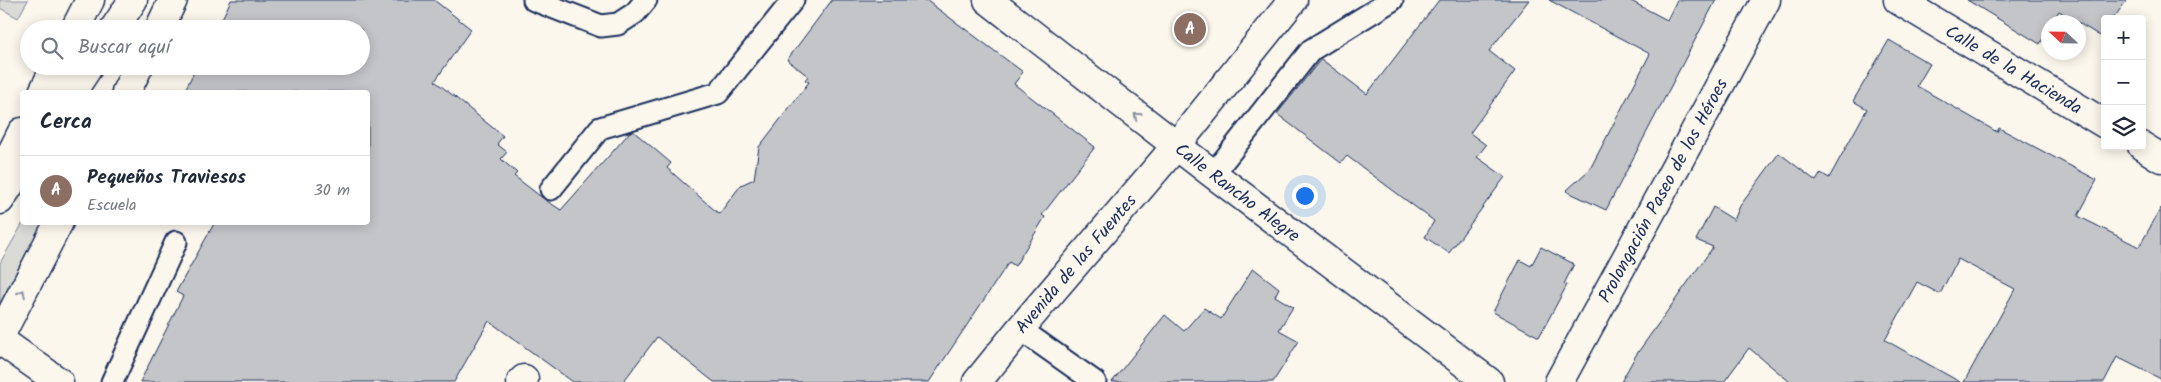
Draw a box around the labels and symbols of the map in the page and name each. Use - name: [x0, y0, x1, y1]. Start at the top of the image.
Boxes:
- pin: A: [1174, 10, 1206, 48]
- north arrow: [2041, 15, 2086, 60]
- street label: Calle de la Hacienda: [1939, 18, 2087, 123]
- street label: Prolongación Paseo de los Héroes: [1592, 73, 1737, 308]
- one-way arrow: [1134, 112, 1143, 121]
- street label: Calle Rancho Alegre: [1168, 136, 1306, 251]
- your location: [1292, 183, 1318, 209]
- street label: Avenida de las Fuentes: [1009, 188, 1145, 341]
- one-way arrow: [16, 289, 26, 298]

